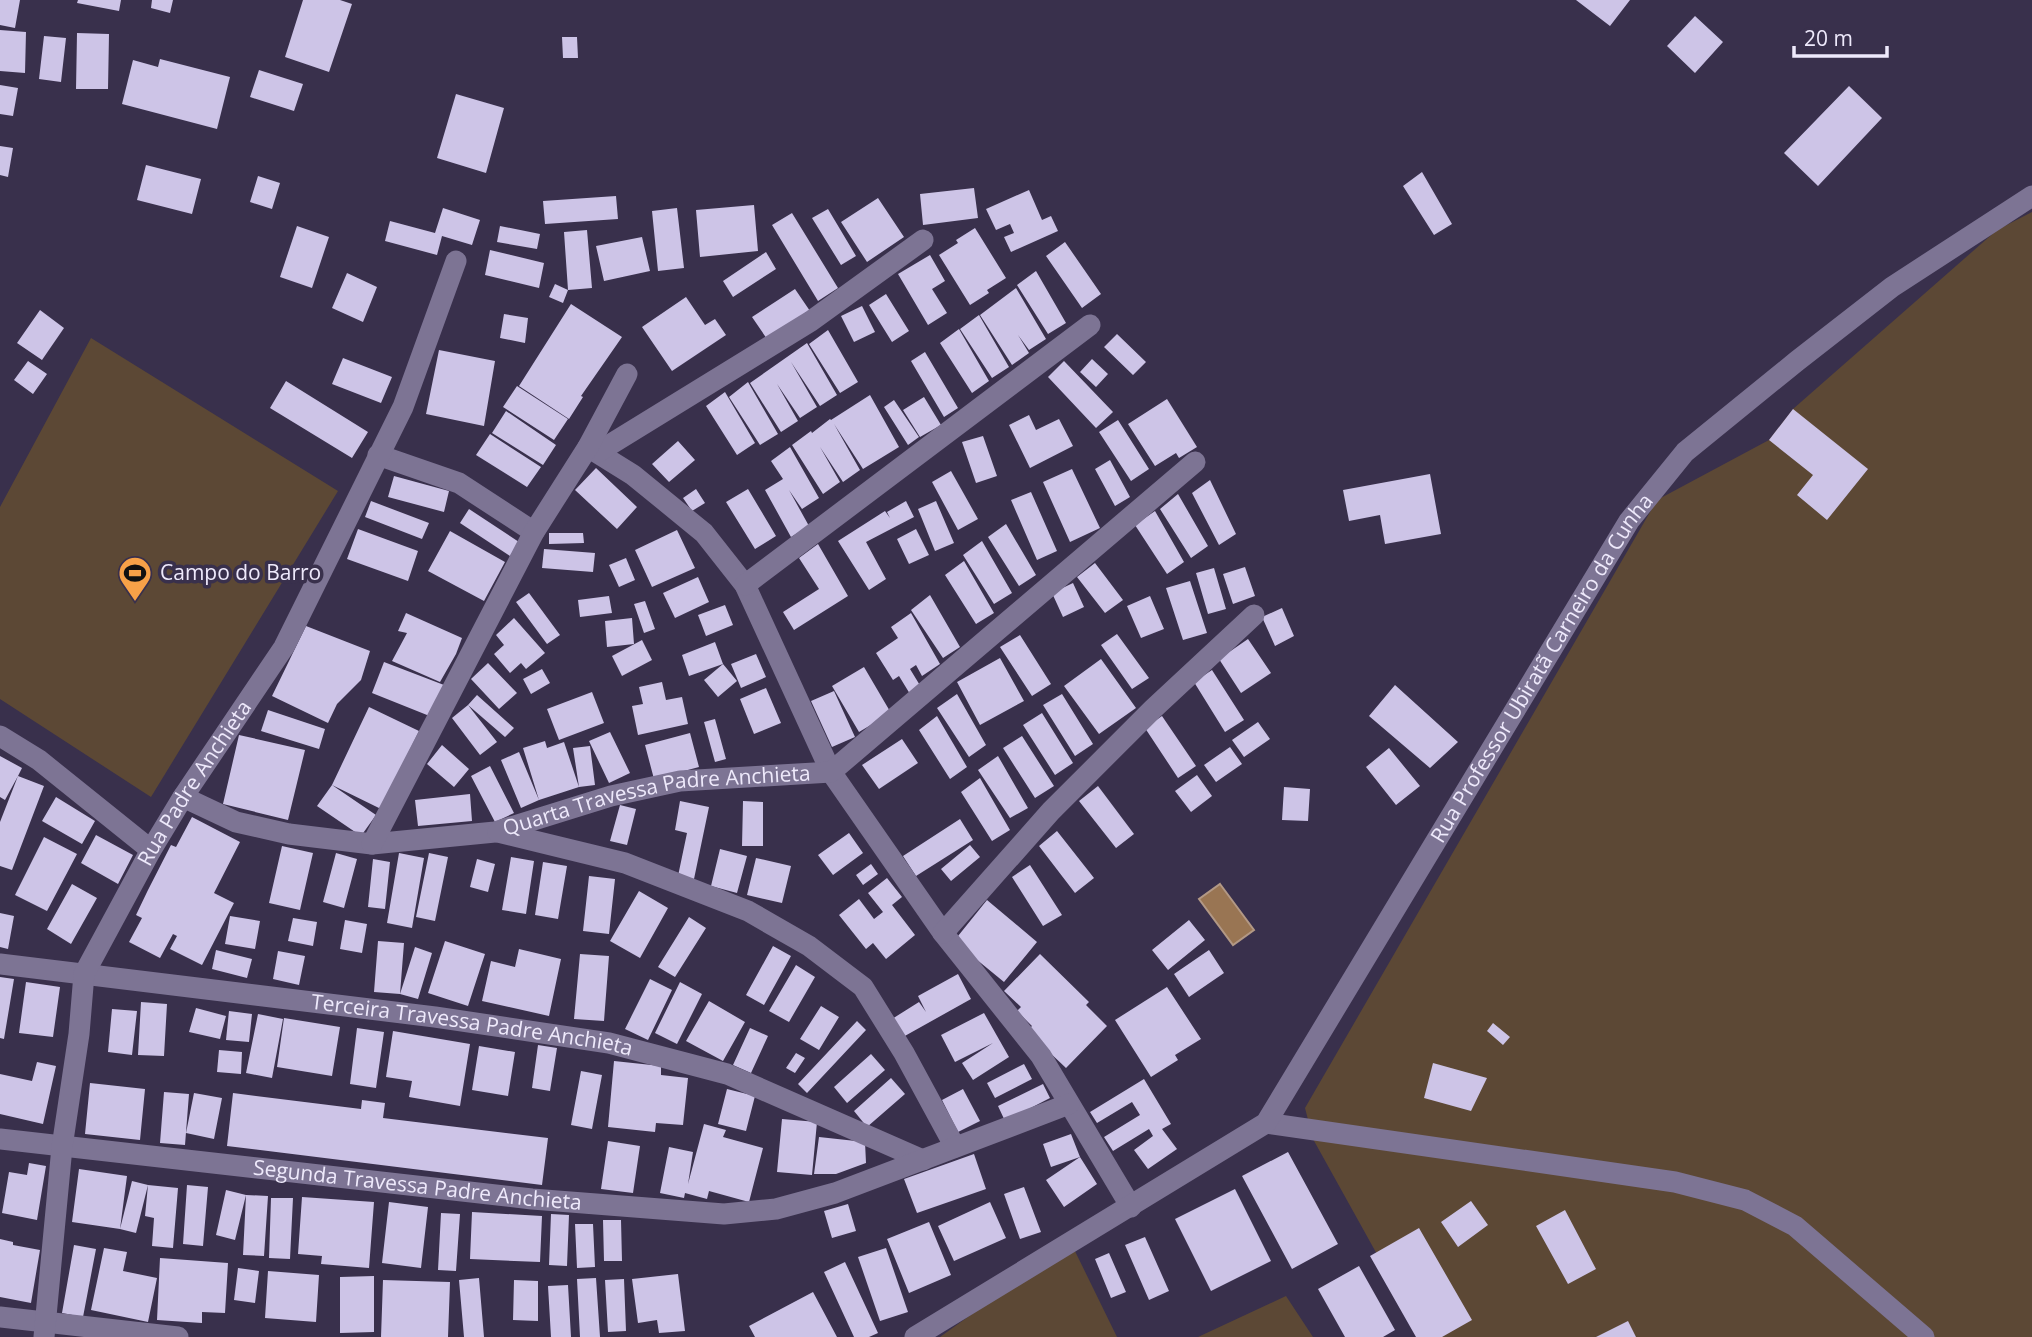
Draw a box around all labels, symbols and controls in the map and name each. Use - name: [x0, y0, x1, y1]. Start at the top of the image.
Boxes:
- scale bar: [1794, 14, 1887, 58]
- text: 20 m: [1804, 24, 1853, 52]
- street label: Rua Professor Ubiratã Carneiro da Cunha: [1423, 487, 1659, 847]
- sports icon: Campo do Barro: [116, 554, 154, 603]
- place label: Campo do Barro: [160, 558, 321, 586]
- street label: Rua Padre Anchieta: [130, 694, 257, 870]
- street label: Quarta Travessa Padre Anchieta: [499, 758, 811, 842]
- street label: Terceira Travessa Padre Anchieta: [310, 987, 636, 1062]
- street label: Segunda Travessa Padre Anchieta: [252, 1153, 583, 1216]

